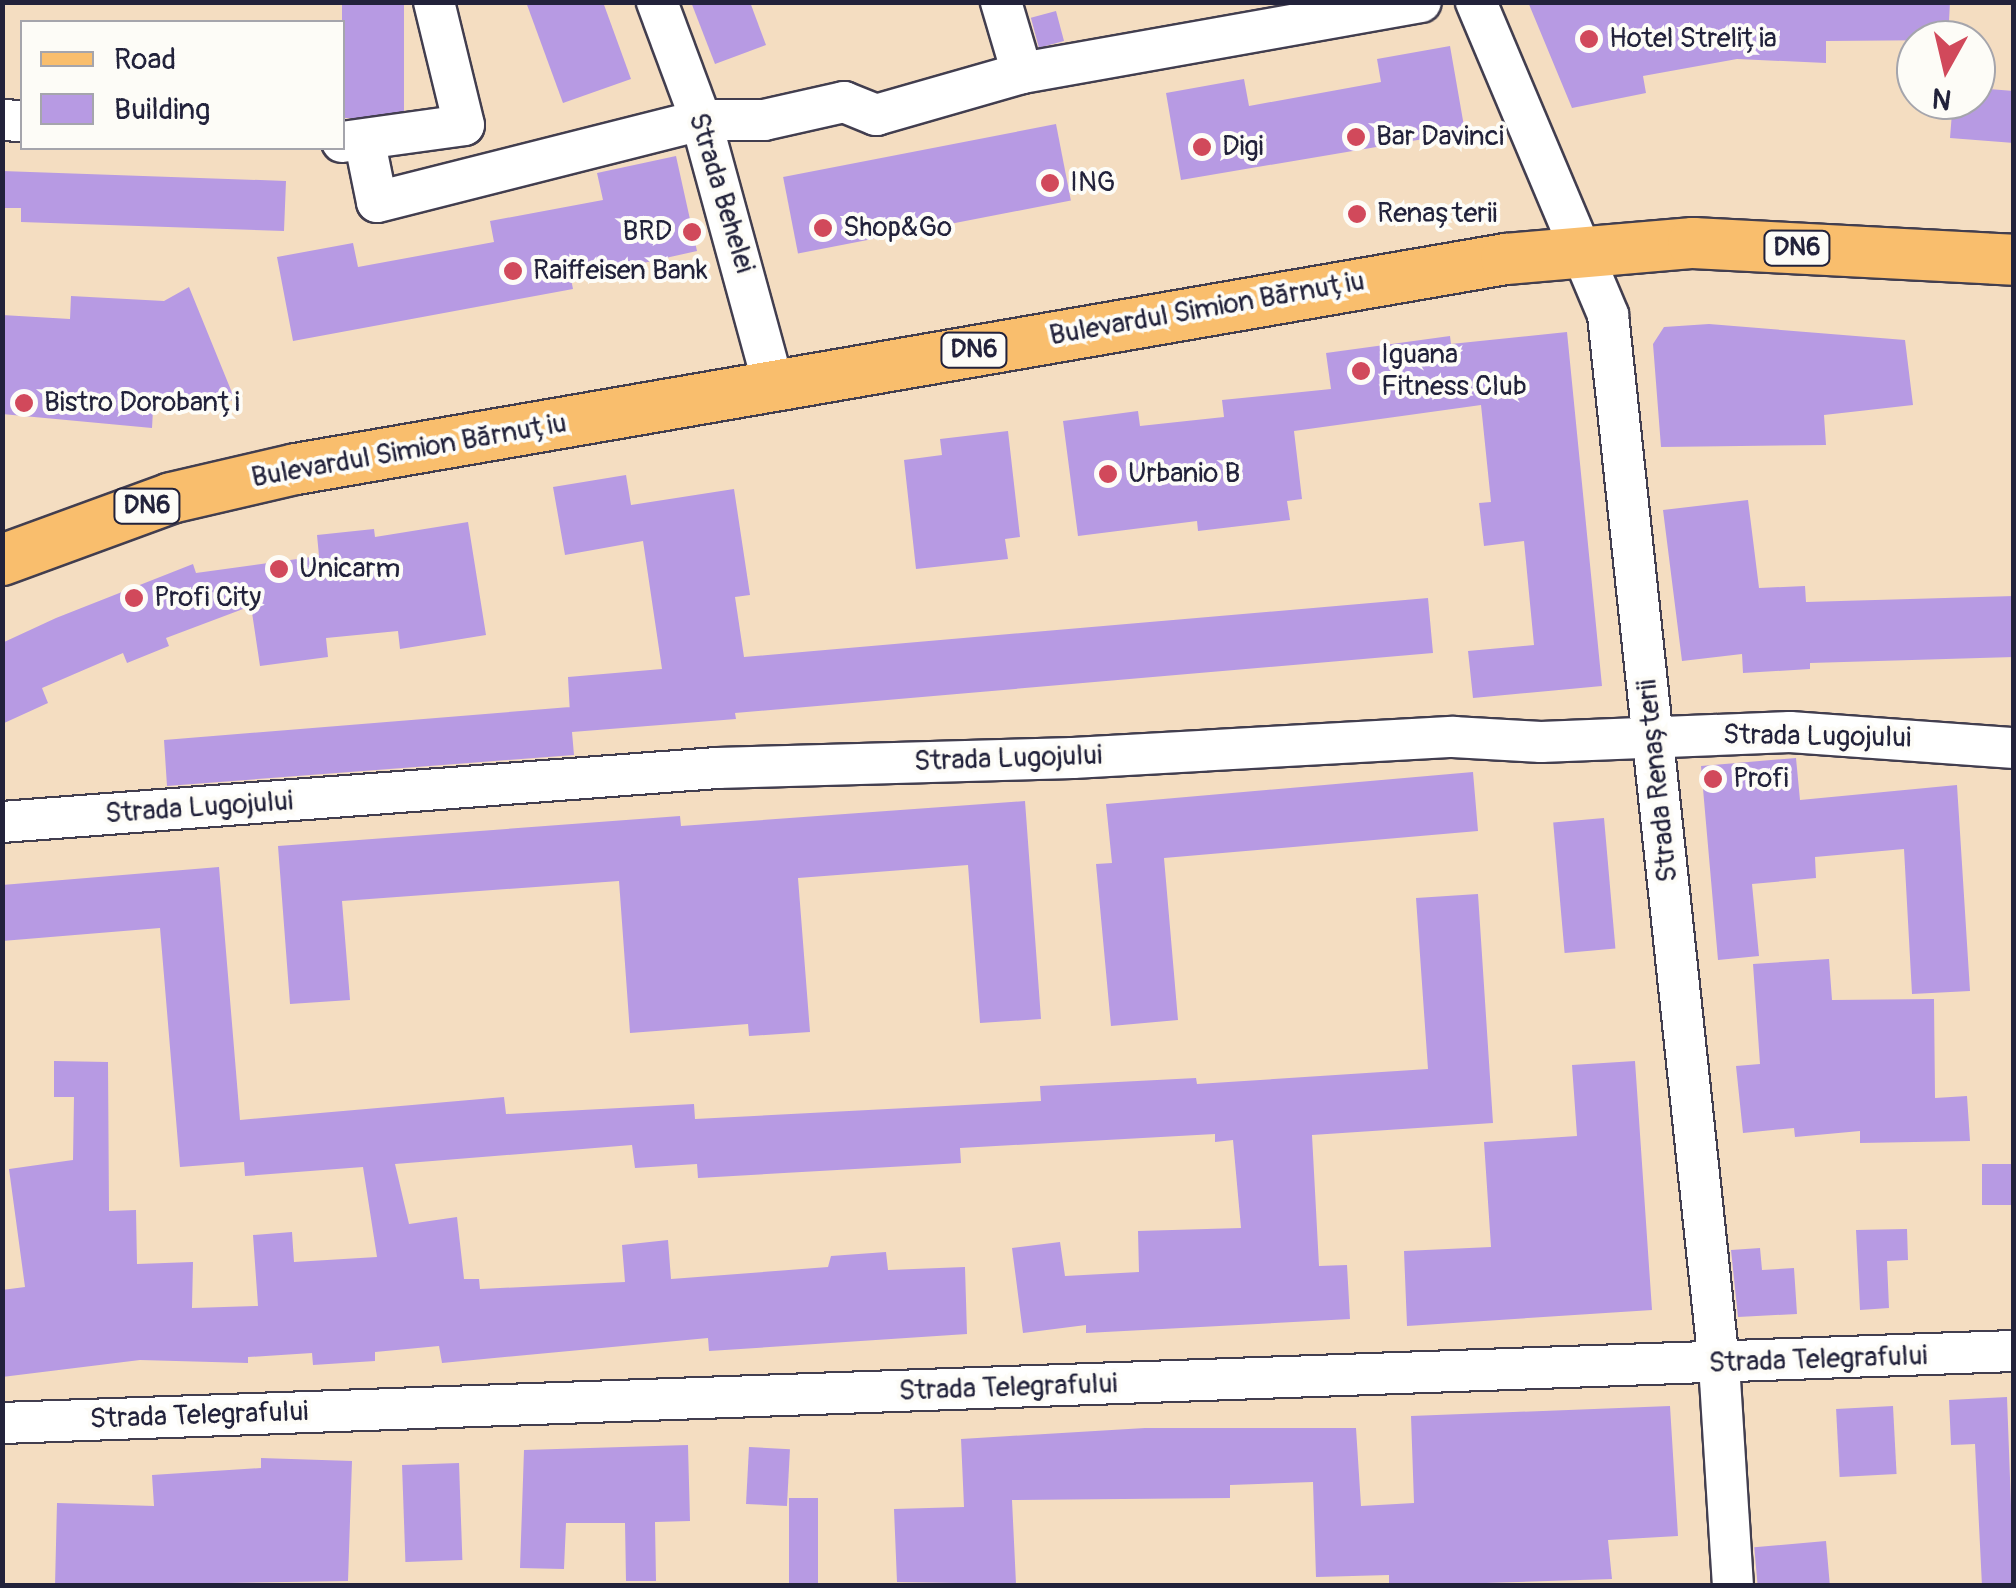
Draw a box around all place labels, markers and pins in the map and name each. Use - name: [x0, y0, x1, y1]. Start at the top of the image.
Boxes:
- place label: Hotel Streliția: [1609, 22, 1777, 56]
- marker: Hotel Streliția: [1578, 28, 1600, 50]
- place label: Bar Davinci: [1376, 120, 1504, 154]
- marker: Bar Davinci: [1345, 126, 1367, 148]
- place label: Digi: [1222, 130, 1264, 164]
- marker: Digi: [1191, 136, 1213, 158]
- place label: ING: [1070, 166, 1115, 200]
- marker: ING: [1039, 172, 1061, 194]
- place label: Renașterii: [1377, 197, 1497, 231]
- marker: Renașterii: [1346, 203, 1368, 225]
- place label: Shop&Go: [843, 211, 952, 245]
- place label: BRD: [622, 215, 672, 249]
- marker: Shop&Go: [812, 217, 834, 239]
- marker: BRD: [681, 221, 703, 243]
- place label: Raiffeisen Bank: [533, 254, 708, 288]
- marker: Raiffeisen Bank: [502, 260, 524, 282]
- place label: Iguana Fitness Club: [1381, 338, 1527, 404]
- marker: Iguana Fitness Club: [1350, 360, 1372, 382]
- place label: Bistro Dorobanți: [44, 386, 240, 420]
- marker: Bistro Dorobanți: [13, 392, 35, 414]
- place label: Urbanio B: [1128, 457, 1240, 491]
- marker: Urbanio B: [1097, 463, 1119, 485]
- place label: Unicarm: [299, 552, 400, 586]
- marker: Unicarm: [268, 558, 290, 580]
- place label: Profi City: [154, 581, 261, 615]
- marker: Profi City: [123, 587, 145, 609]
- place label: Profi: [1733, 762, 1789, 796]
- marker: Profi: [1702, 768, 1724, 790]

